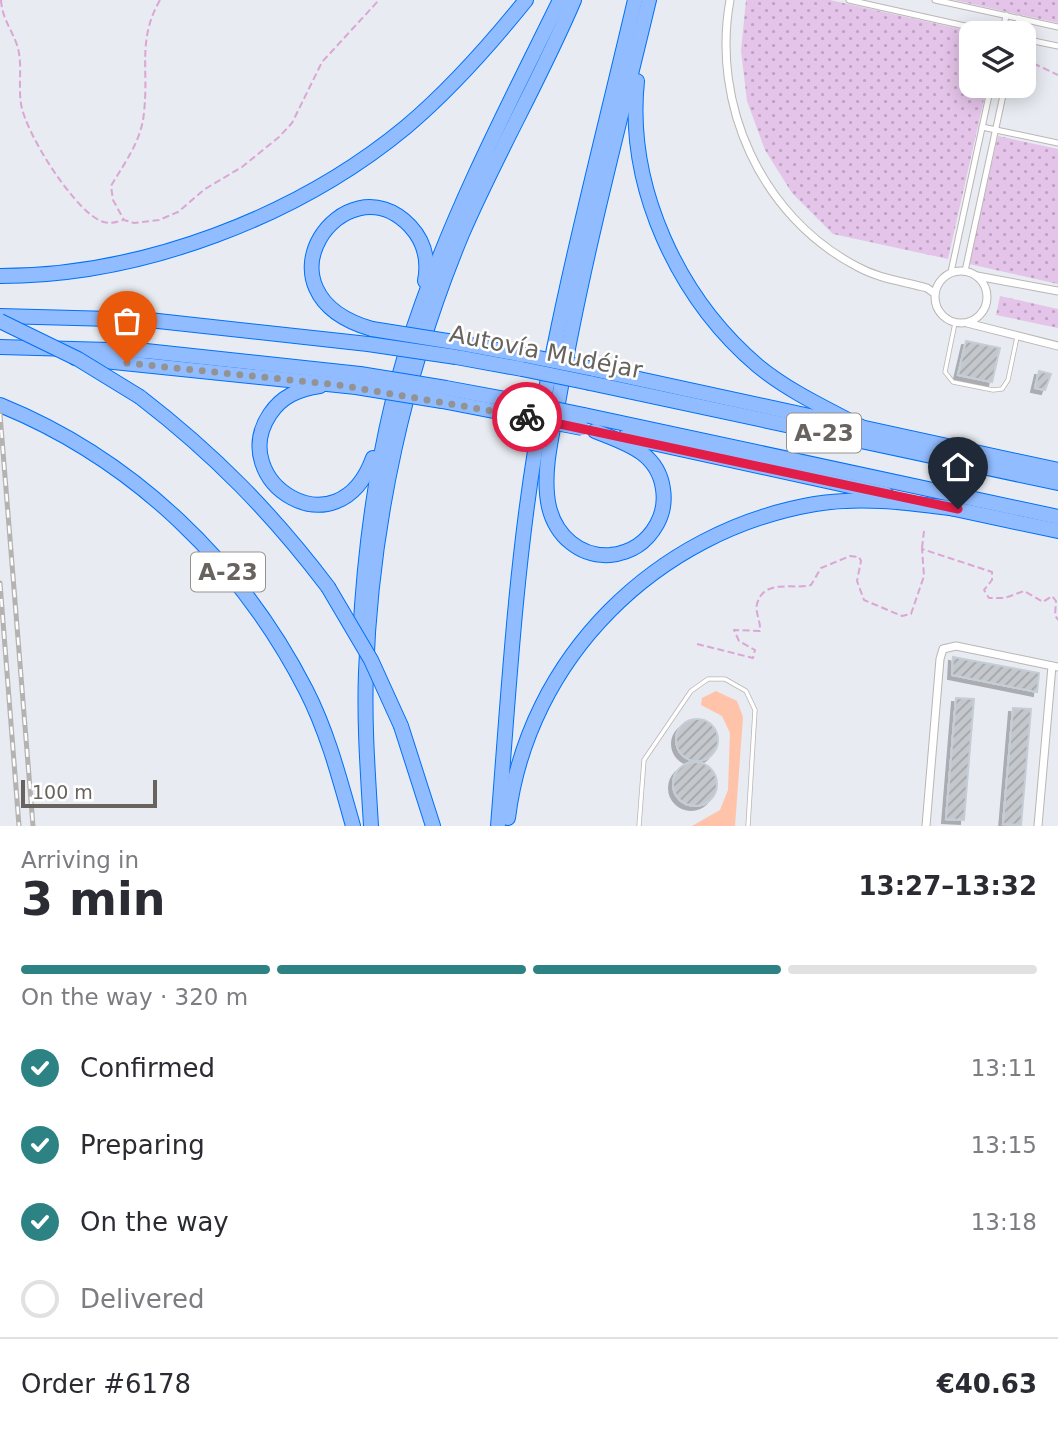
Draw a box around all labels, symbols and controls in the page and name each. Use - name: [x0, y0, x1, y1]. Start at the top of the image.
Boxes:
- map controls: [959, 21, 1036, 98]
- button: layers: [959, 21, 1036, 98]
- pin: [97, 291, 157, 363]
- icon: bag: [108, 302, 146, 340]
- street label: Autovía Mudéjar: [447, 320, 645, 384]
- courier: [492, 382, 562, 452]
- icon: bike: [508, 398, 546, 436]
- road number: A-23: [787, 414, 861, 452]
- pin: [928, 437, 988, 509]
- icon: home: [939, 448, 977, 486]
- road number: A-23: [191, 552, 265, 592]
- scale bar: [21, 777, 158, 809]
- text: 100 m: [32, 781, 93, 803]
- text: Arriving in: [21, 847, 139, 873]
- text: 13:27–13:32: [858, 871, 1037, 901]
- text: 3 min: [21, 872, 165, 926]
- text: On the way · 320 m: [21, 984, 248, 1010]
- icon: check: [21, 1049, 59, 1087]
- text: Confirmed: [80, 1053, 215, 1083]
- text: 13:11: [971, 1055, 1037, 1081]
- icon: check: [21, 1126, 59, 1164]
- text: Preparing: [80, 1130, 205, 1160]
- text: 13:15: [971, 1132, 1037, 1158]
- icon: check: [21, 1203, 59, 1241]
- text: On the way: [80, 1207, 229, 1237]
- text: 13:18: [971, 1209, 1037, 1235]
- text: Delivered: [80, 1284, 204, 1314]
- text: Order #6178: [21, 1369, 191, 1399]
- text: €40.63: [937, 1369, 1037, 1399]

